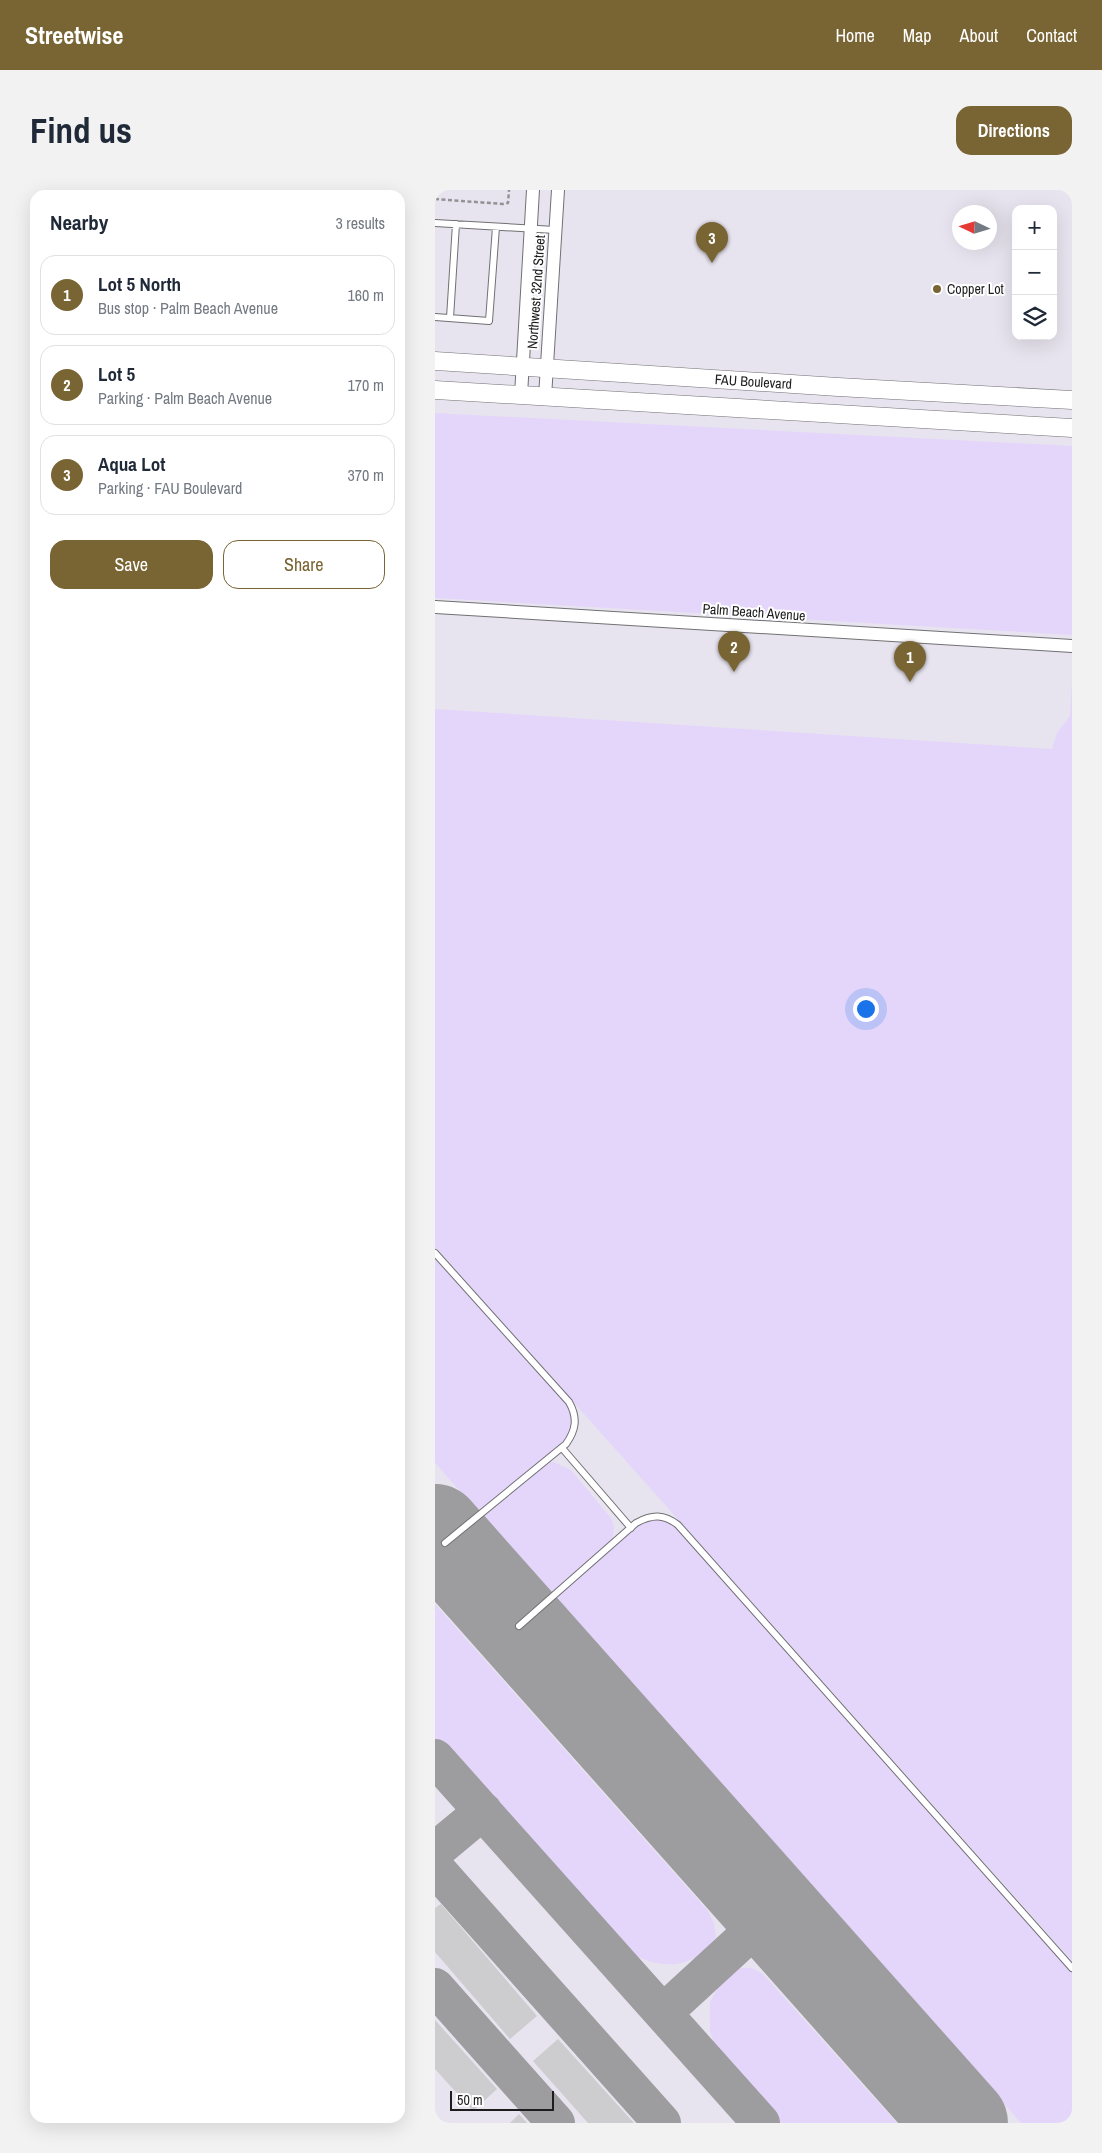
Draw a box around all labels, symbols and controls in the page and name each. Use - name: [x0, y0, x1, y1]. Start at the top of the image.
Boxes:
- text: Streetwise: [25, 19, 123, 51]
- text: Home: [835, 23, 875, 48]
- text: Map: [903, 23, 932, 48]
- text: About: [960, 23, 998, 48]
- text: Contact: [1026, 23, 1077, 48]
- button: Directions: [956, 106, 1072, 155]
- text: Find us: [30, 107, 132, 154]
- north arrow: [952, 205, 997, 250]
- map controls: [1012, 205, 1057, 340]
- button: +: [1012, 205, 1057, 250]
- text: Nearby: [50, 208, 108, 237]
- text: 3 results: [335, 212, 385, 234]
- pin: 3: [696, 222, 728, 263]
- street label: Northwest 32nd Street: [523, 234, 549, 350]
- button: −: [1012, 250, 1057, 295]
- text: Lot 5 North: [98, 271, 181, 297]
- place label: Copper Lot: [947, 280, 1004, 298]
- marker: Copper Lot: [931, 283, 943, 295]
- text: 1: [63, 284, 71, 306]
- text: 160 m: [348, 284, 384, 306]
- button: layers: [1012, 295, 1057, 340]
- text: Bus stop · Palm Beach Avenue: [98, 297, 278, 319]
- text: Lot 5: [98, 361, 135, 387]
- street label: FAU Boulevard: [714, 370, 793, 393]
- text: 2: [63, 374, 71, 396]
- text: 170 m: [348, 374, 384, 396]
- text: Parking · Palm Beach Avenue: [98, 387, 272, 409]
- text: Aqua Lot: [98, 451, 166, 477]
- text: 3: [63, 464, 71, 486]
- text: 370 m: [348, 464, 384, 486]
- text: Parking · FAU Boulevard: [98, 477, 242, 499]
- button: Save: [50, 540, 213, 589]
- button: Share: [223, 540, 385, 589]
- street label: Palm Beach Avenue: [702, 599, 806, 625]
- pin: 2: [718, 631, 750, 672]
- pin: 1: [894, 641, 926, 682]
- your location: [853, 996, 879, 1022]
- scale bar: [450, 2088, 554, 2111]
- text: 50 m: [457, 2091, 483, 2109]

